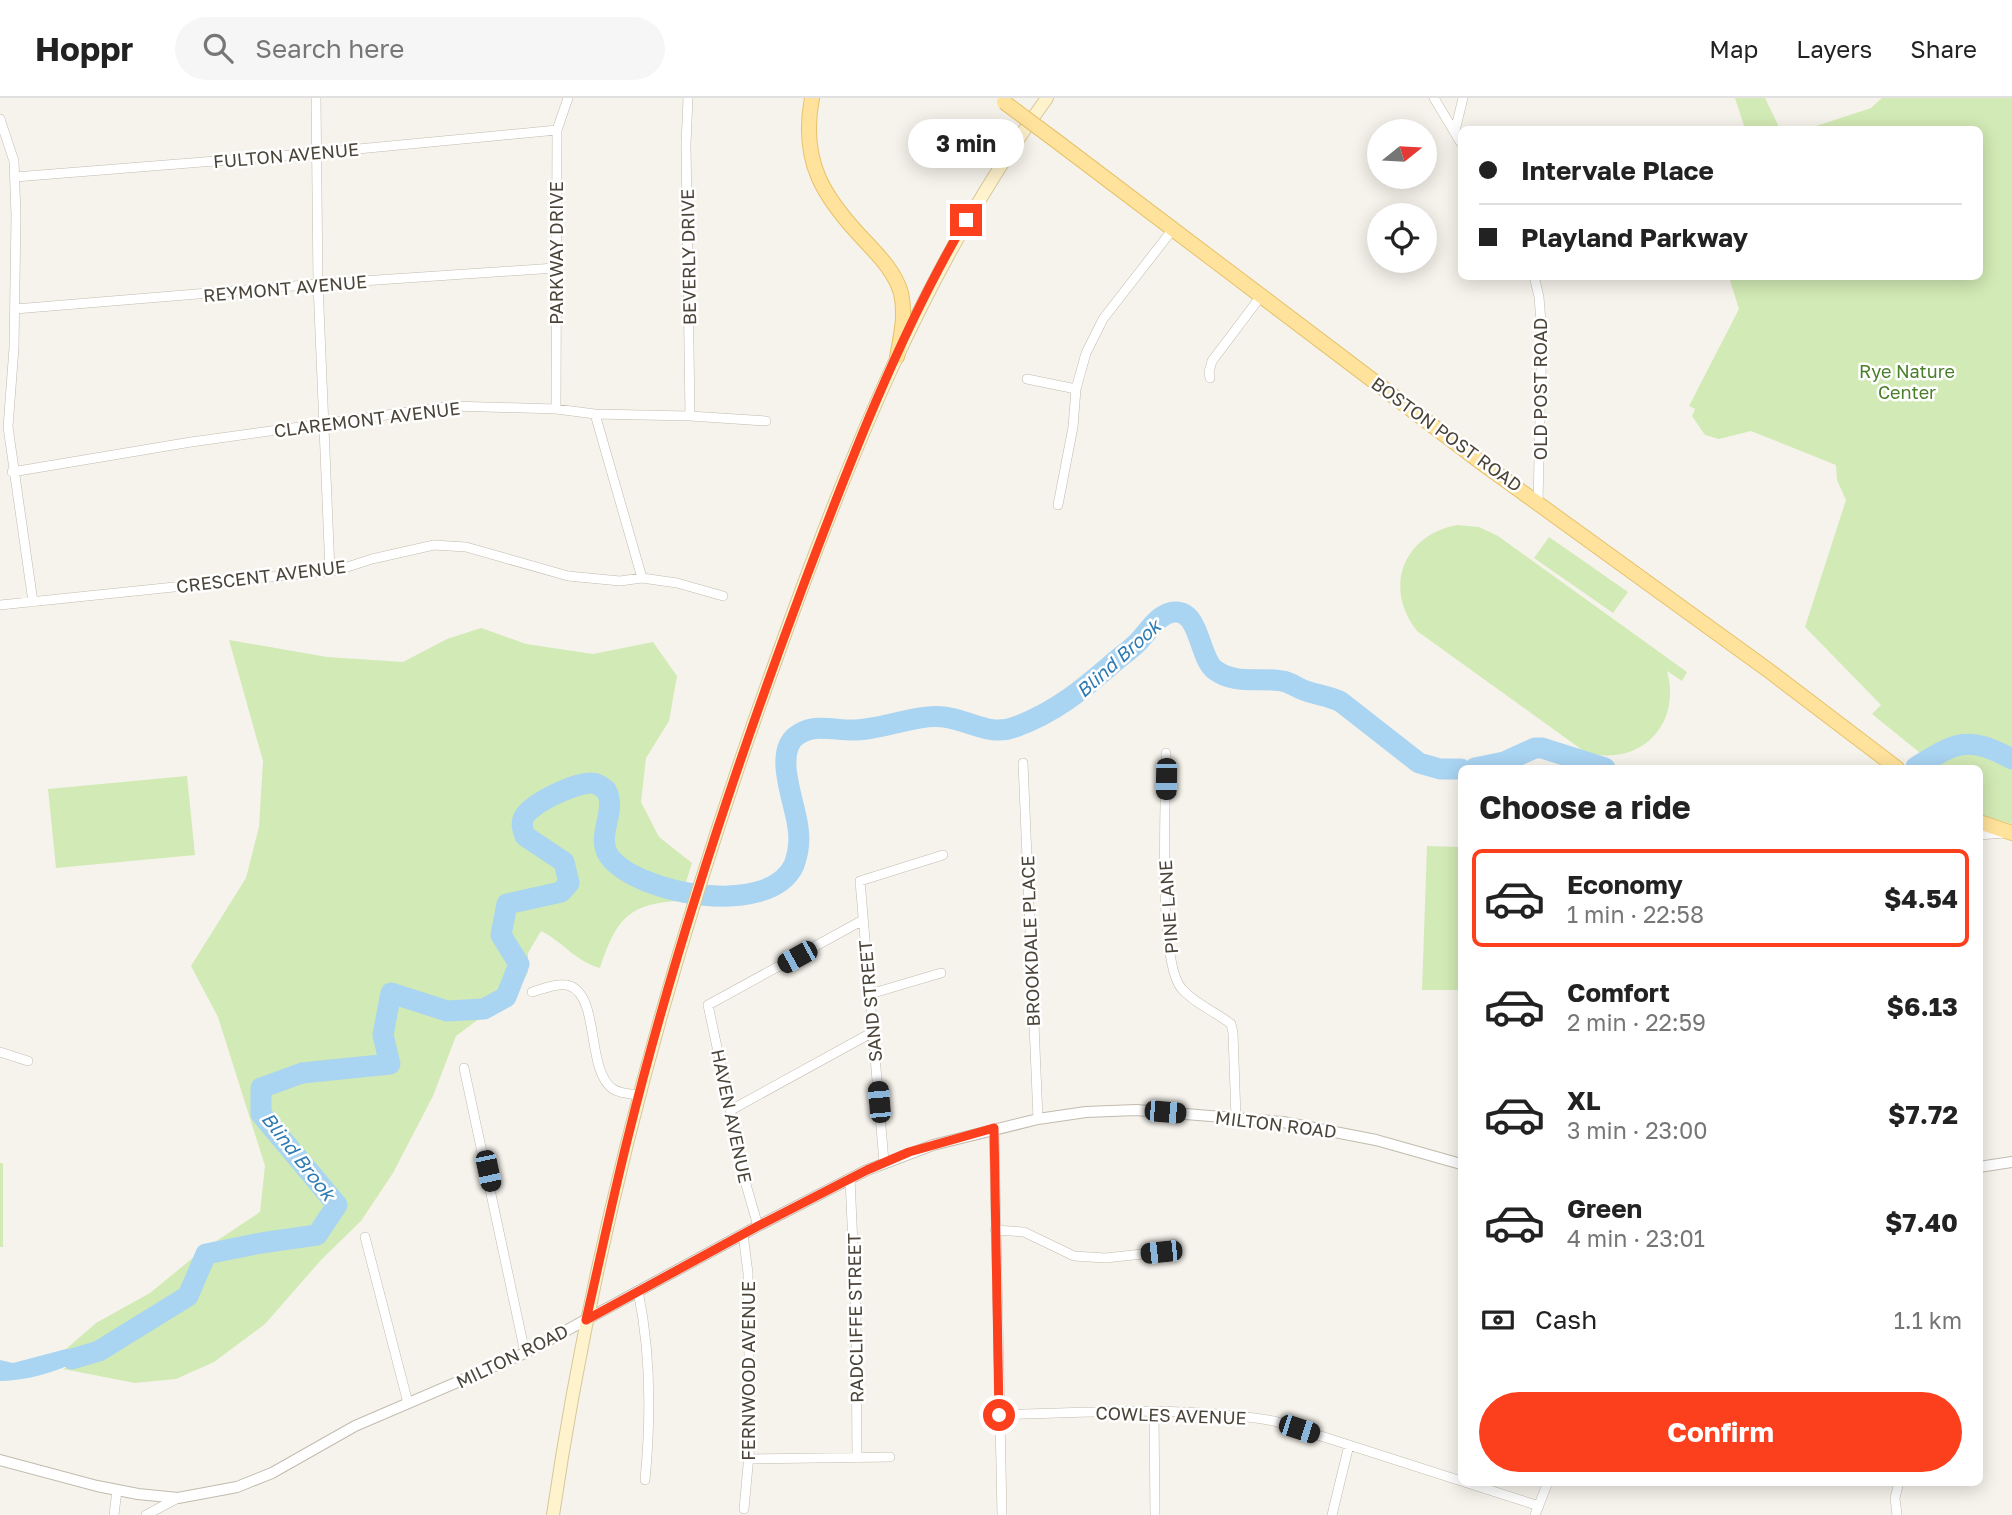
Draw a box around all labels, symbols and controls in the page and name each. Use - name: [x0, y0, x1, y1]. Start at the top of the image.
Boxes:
- search box: [175, 17, 665, 80]
- text: Hoppr: [35, 29, 133, 68]
- icon: search: [199, 29, 237, 67]
- text: Search here: [255, 33, 404, 64]
- text: Map: [1709, 34, 1758, 63]
- text: Layers: [1796, 34, 1872, 63]
- text: Share: [1910, 34, 1977, 63]
- callout: 3 min: [908, 118, 1024, 167]
- north arrow: [1367, 119, 1437, 189]
- map controls: [1367, 119, 1437, 273]
- text: 3 min: [936, 129, 996, 157]
- street label: FULTON AVENUE: [212, 138, 360, 172]
- text: Intervale Place: [1521, 155, 1714, 186]
- street label: PARKWAY DRIVE: [545, 181, 567, 325]
- street label: BEVERLY DRIVE: [676, 189, 700, 325]
- button: locate: [1367, 203, 1437, 273]
- route end: [950, 204, 982, 236]
- text: Playland Parkway: [1521, 222, 1748, 253]
- street label: REYMONT AVENUE: [202, 270, 368, 306]
- street label: OLD POST ROAD: [1529, 318, 1551, 460]
- park label: Rye Nature Center: [1859, 360, 1955, 403]
- street label: BOSTON POST ROAD: [1367, 372, 1527, 496]
- street label: CLAREMONT AVENUE: [272, 397, 462, 441]
- street label: CRESCENT AVENUE: [175, 555, 347, 597]
- water label: Blind Brook: [1071, 613, 1167, 702]
- car: [1156, 758, 1177, 800]
- text: Choose a ride: [1479, 788, 1691, 826]
- street label: BROOKDALE PLACE: [1016, 855, 1044, 1027]
- street label: PINE LANE: [1154, 859, 1182, 955]
- icon: car: [1483, 867, 1546, 930]
- text: Economy: [1567, 869, 1683, 900]
- text: $4.54: [1884, 883, 1958, 914]
- text: 1 min · 22:58: [1567, 900, 1704, 928]
- car: [774, 938, 821, 976]
- street label: SAND STREET: [854, 939, 886, 1063]
- icon: car: [1483, 975, 1546, 1038]
- text: Comfort: [1567, 977, 1670, 1008]
- text: $6.13: [1886, 991, 1958, 1022]
- text: 2 min · 22:59: [1567, 1008, 1706, 1036]
- street label: HAVEN AVENUE: [707, 1047, 757, 1185]
- car: [867, 1080, 892, 1124]
- icon: car: [1483, 1083, 1546, 1146]
- text: XL: [1567, 1085, 1601, 1116]
- text: $7.72: [1888, 1099, 1958, 1130]
- car: [1144, 1100, 1187, 1124]
- street label: MILTON ROAD: [1214, 1106, 1338, 1142]
- water label: Blind Brook: [257, 1107, 342, 1206]
- text: 3 min · 23:00: [1567, 1116, 1707, 1144]
- car: [474, 1148, 503, 1194]
- icon: car: [1483, 1191, 1546, 1254]
- text: Green: [1567, 1193, 1642, 1224]
- text: $7.40: [1885, 1207, 1958, 1238]
- text: 4 min · 23:01: [1567, 1224, 1705, 1252]
- street label: RADCLIFFE STREET: [843, 1233, 867, 1403]
- car: [1140, 1239, 1183, 1265]
- street label: FERNWOOD AVENUE: [737, 1281, 759, 1461]
- icon: cash: [1479, 1301, 1517, 1339]
- text: Cash: [1535, 1304, 1597, 1335]
- text: 1.1 km: [1894, 1306, 1962, 1334]
- street label: MILTON ROAD: [452, 1319, 572, 1393]
- button: Confirm: [1479, 1392, 1962, 1472]
- route start: [983, 1399, 1015, 1431]
- street label: COWLES AVENUE: [1095, 1401, 1247, 1429]
- car: [1276, 1413, 1323, 1445]

